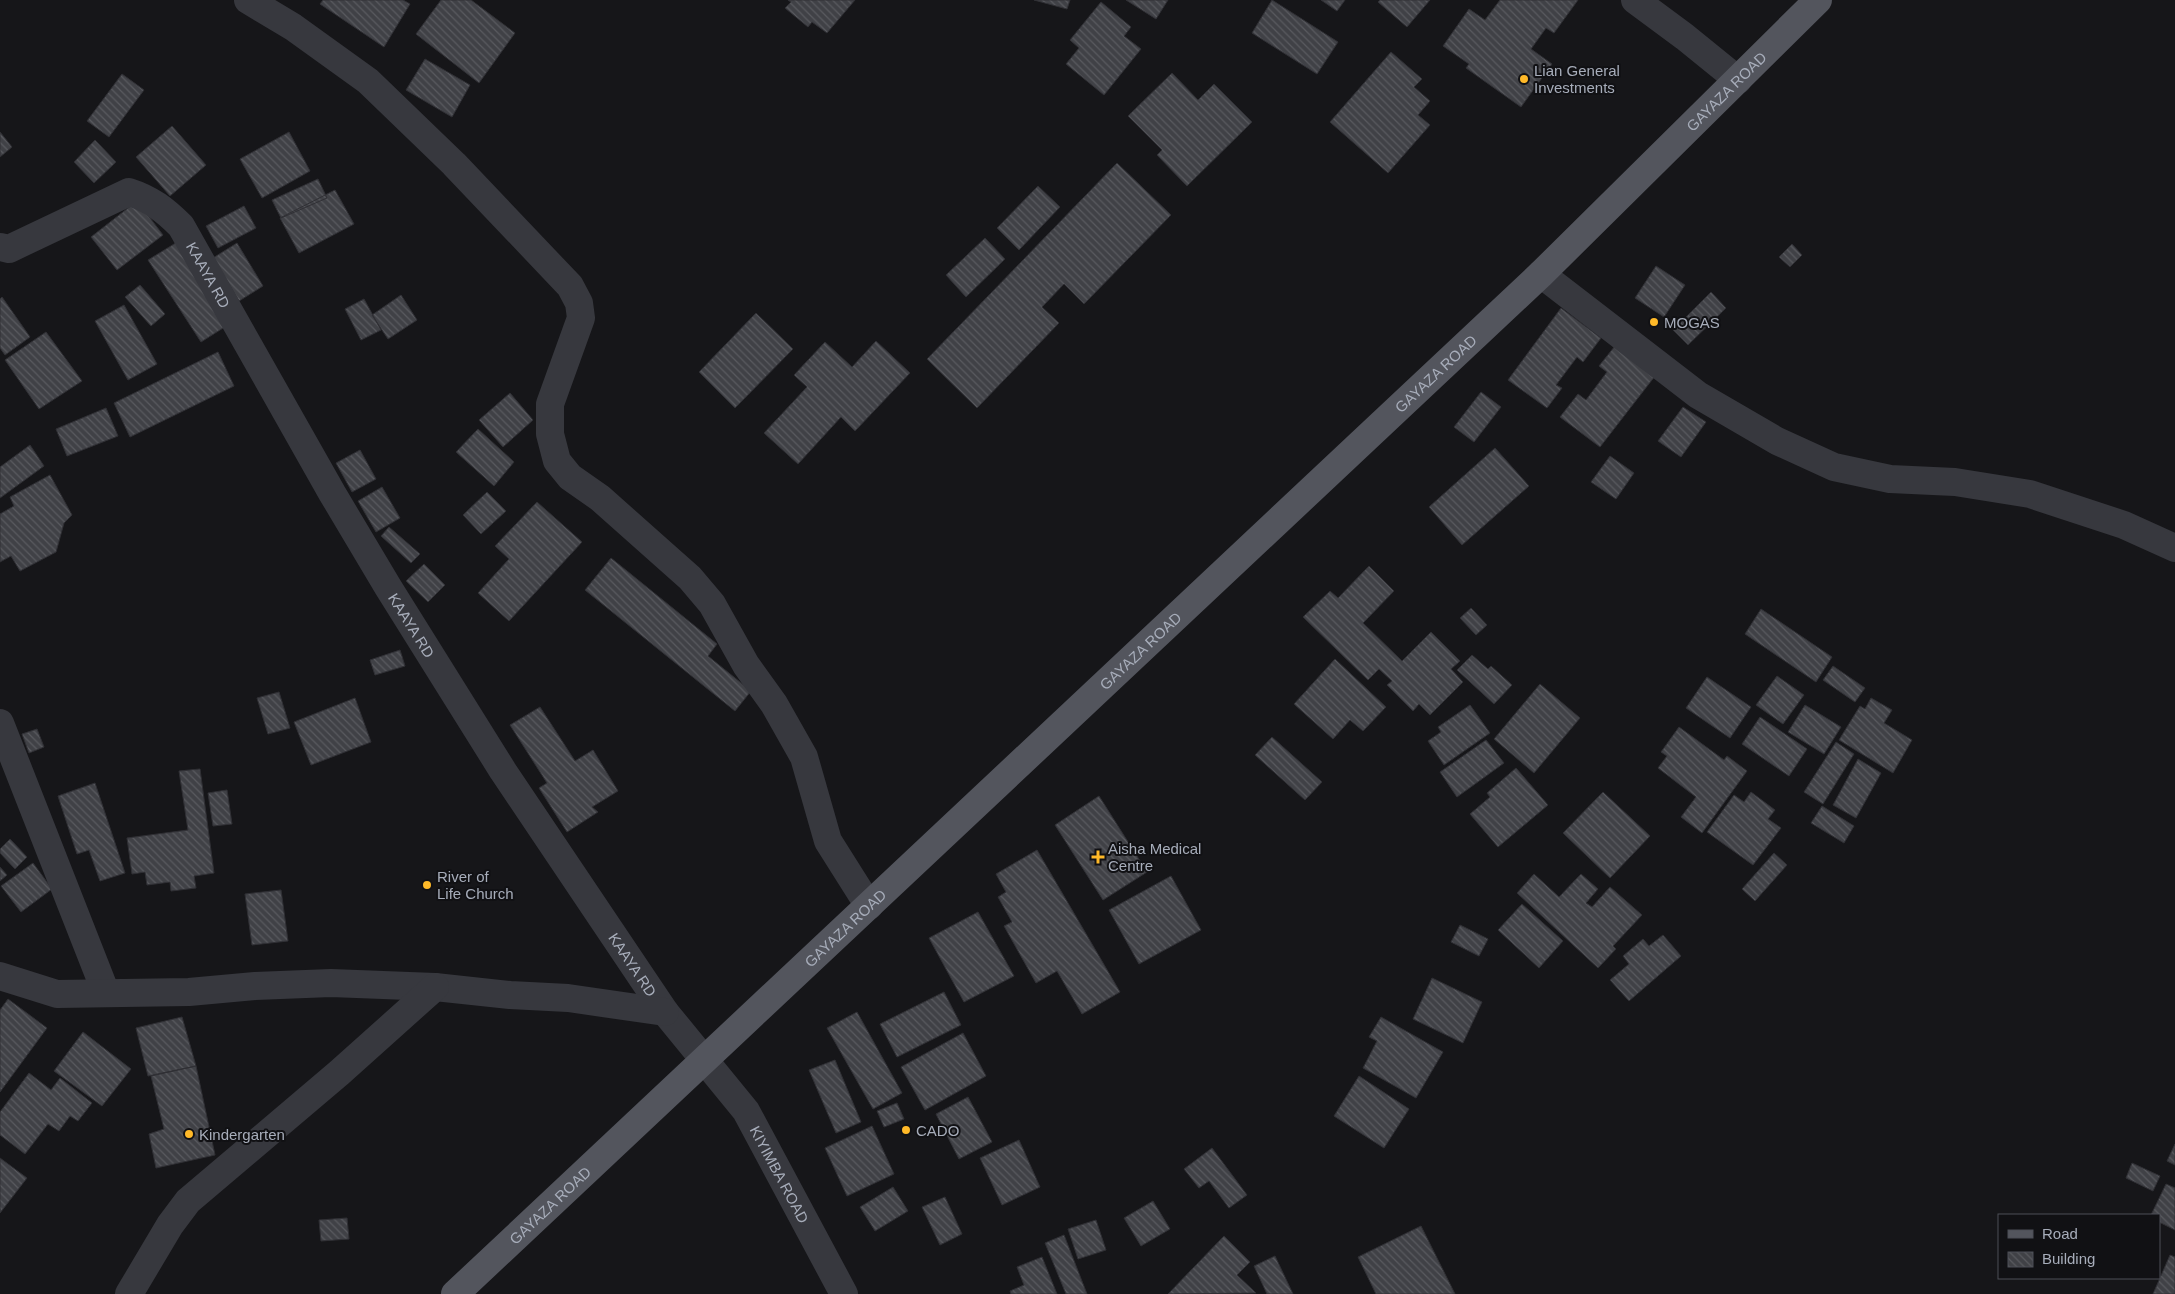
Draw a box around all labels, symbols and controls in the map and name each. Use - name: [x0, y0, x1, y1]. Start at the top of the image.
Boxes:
- street label: GAYAZA ROAD: [1682, 48, 1769, 134]
- place label: Lian General Investments: [1534, 62, 1620, 96]
- marker: Lian General Investments: [1518, 73, 1530, 85]
- street label: KAAYA RD: [183, 239, 234, 311]
- place label: MOGAS: [1664, 314, 1720, 331]
- marker: MOGAS: [1648, 316, 1660, 328]
- street label: GAYAZA ROAD: [1391, 331, 1480, 415]
- street label: KAAYA RD: [385, 590, 438, 661]
- street label: GAYAZA ROAD: [1096, 608, 1185, 693]
- place label: Aisha Medical Centre: [1108, 840, 1201, 874]
- marker: Aisha Medical Centre: [1092, 851, 1104, 863]
- place label: River of Life Church: [437, 868, 514, 902]
- marker: River of Life Church: [421, 879, 433, 891]
- street label: GAYAZA ROAD: [801, 885, 889, 970]
- street label: KAAYA RD: [606, 929, 660, 1000]
- place label: CADO: [916, 1122, 959, 1139]
- street label: KIYIMBA ROAD: [747, 1123, 813, 1226]
- marker: CADO: [900, 1124, 912, 1136]
- place label: Kindergarten: [199, 1126, 285, 1143]
- marker: Kindergarten: [183, 1128, 195, 1140]
- street label: GAYAZA ROAD: [506, 1163, 594, 1247]
- legend: [1998, 1214, 2160, 1279]
- text: Road: [2042, 1225, 2078, 1242]
- text: Building: [2042, 1250, 2095, 1267]

